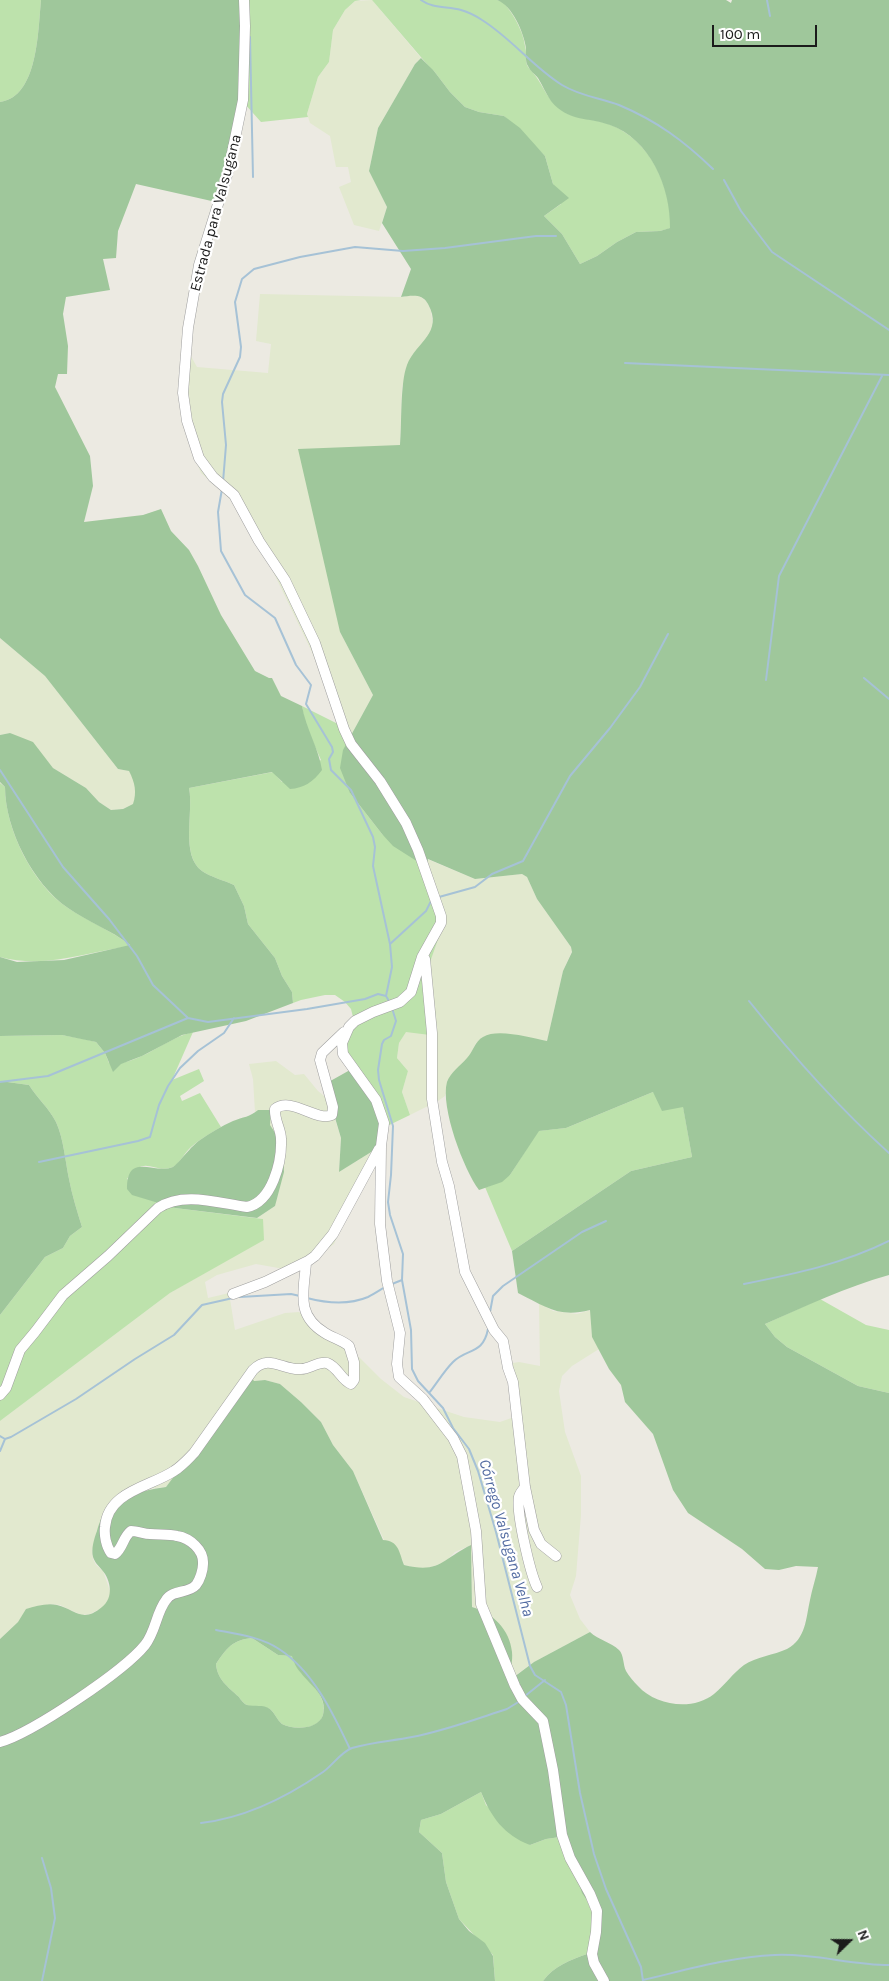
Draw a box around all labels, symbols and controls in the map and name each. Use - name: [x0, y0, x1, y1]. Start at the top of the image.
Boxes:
- scale bar: [714, 15, 819, 47]
- text: 100 m: [720, 25, 760, 43]
- street label: Estrada para Valsugana: [186, 132, 246, 294]
- water label: Córrego Valsugana Velha: [474, 1457, 538, 1619]
- north arrow: [824, 1916, 874, 1966]
- text: N: [854, 1927, 873, 1943]

